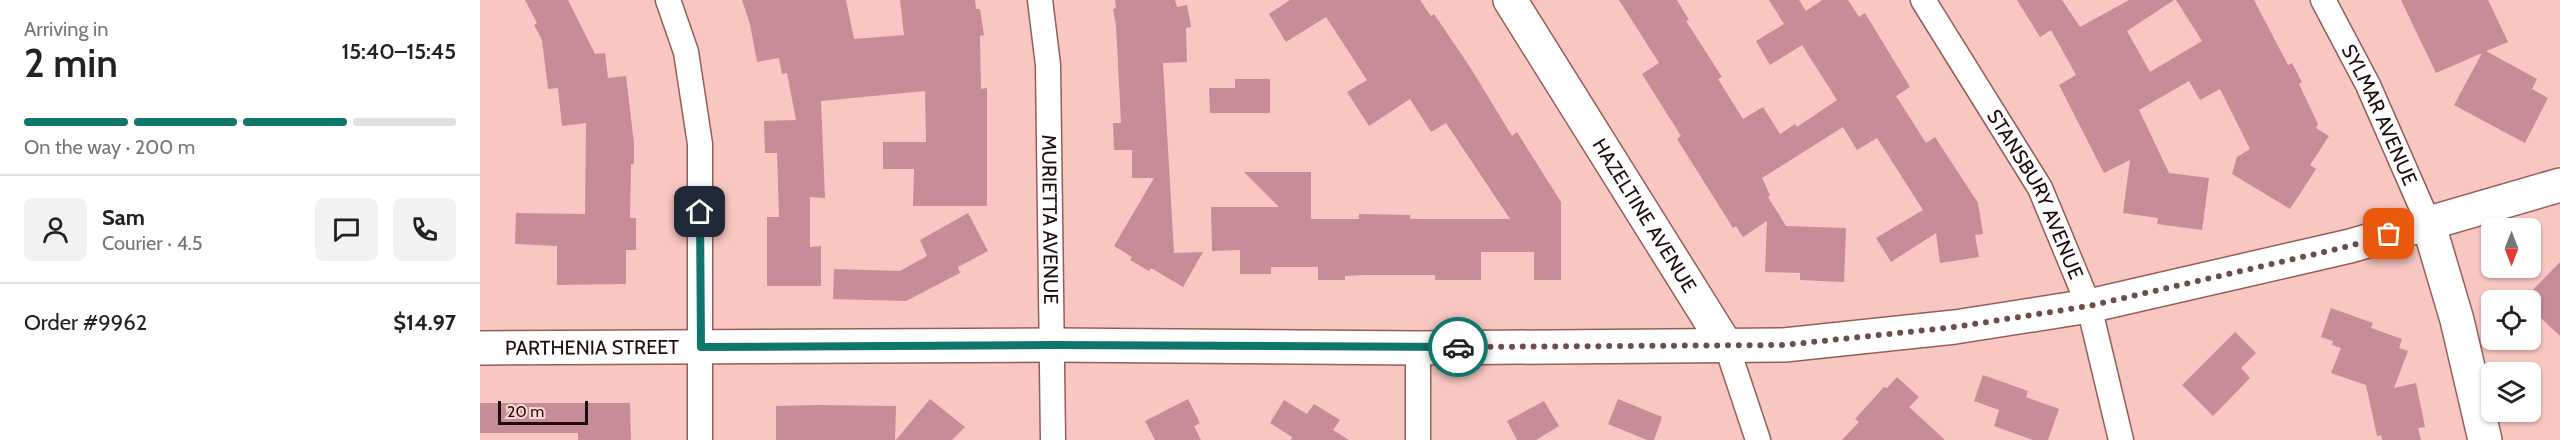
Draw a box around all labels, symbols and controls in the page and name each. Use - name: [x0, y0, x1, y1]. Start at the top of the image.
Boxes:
- text: Arriving in: [24, 17, 108, 41]
- text: 15:40–15:45: [341, 38, 456, 65]
- text: 2 min: [24, 39, 118, 87]
- street label: SYLMAR AVENUE: [2337, 40, 2422, 189]
- street label: STANSBURY AVENUE: [1982, 105, 2088, 283]
- street label: MURIETTA AVENUE: [1037, 134, 1063, 305]
- street label: HAZELTINE AVENUE: [1588, 134, 1702, 297]
- text: On the way · 200 m: [24, 135, 195, 159]
- pin: [674, 186, 725, 237]
- icon: home: [683, 195, 716, 228]
- button: person: [24, 198, 87, 261]
- button: chat: [315, 198, 378, 261]
- button: phone: [393, 198, 456, 261]
- text: Sam: [102, 204, 145, 231]
- pin: [2363, 208, 2414, 259]
- icon: bag: [2372, 217, 2405, 250]
- north arrow: [2481, 218, 2541, 278]
- map controls: [2481, 218, 2541, 422]
- text: Courier · 4.5: [102, 231, 203, 255]
- button: locate: [2481, 290, 2541, 350]
- text: Order #9962: [24, 309, 147, 336]
- text: $14.97: [393, 309, 456, 336]
- courier: [1428, 317, 1488, 377]
- icon: car: [1442, 331, 1475, 364]
- street label: PARTHENIA STREET: [505, 335, 679, 360]
- button: layers: [2481, 362, 2541, 422]
- scale bar: [498, 398, 588, 426]
- text: 20 m: [507, 402, 544, 421]

